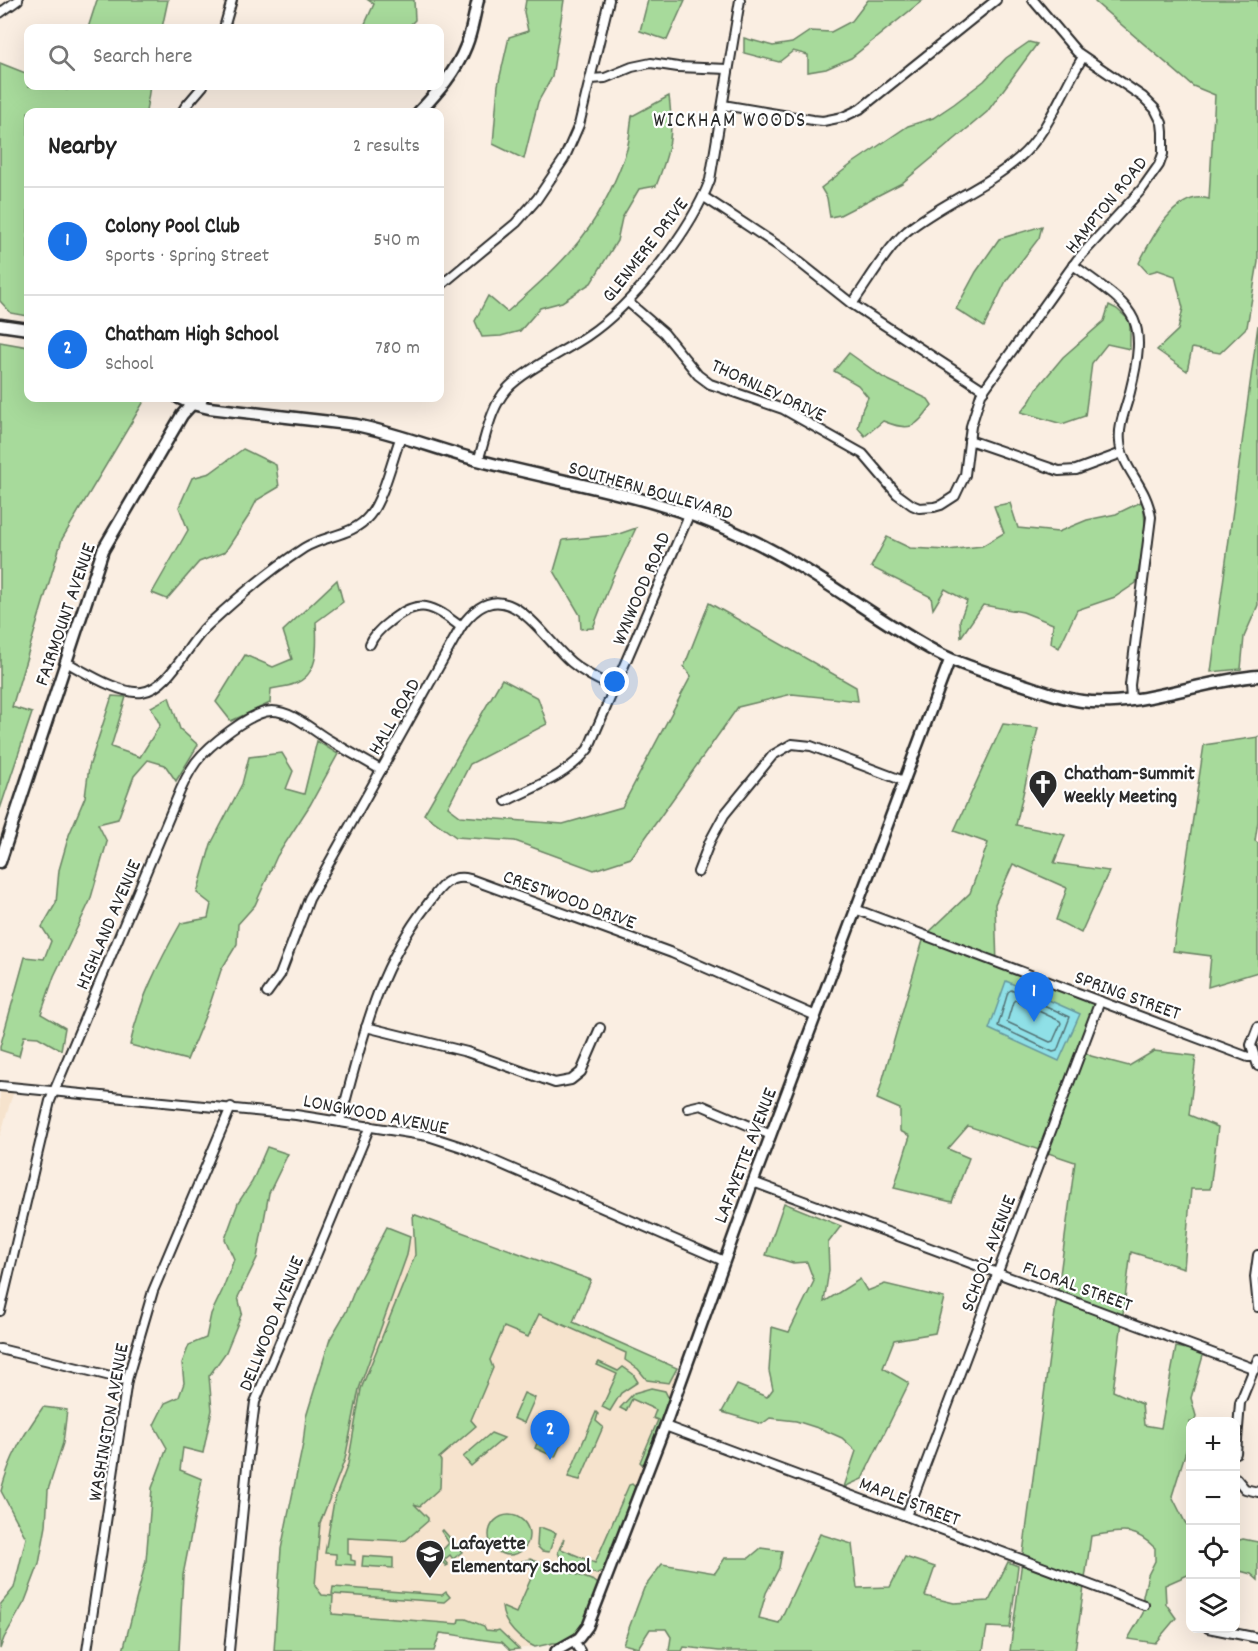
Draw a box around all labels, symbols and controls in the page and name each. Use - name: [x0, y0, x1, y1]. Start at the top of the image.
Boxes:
- search box: [24, 24, 444, 90]
- icon: search: [45, 41, 78, 74]
- text: Search here: [93, 42, 192, 73]
- district label: WICKHAM WOODS: [653, 107, 807, 137]
- text: Nearby: [48, 129, 116, 166]
- text: 2 results: [353, 133, 420, 161]
- street label: HAMPTON ROAD: [1059, 151, 1155, 261]
- street label: GLENMERE DRIVE: [596, 192, 696, 309]
- text: Colony Pool Club: [105, 212, 240, 243]
- text: 1: [65, 227, 70, 255]
- text: 540 m: [373, 227, 420, 255]
- text: Sports · Spring Street: [105, 243, 269, 271]
- text: Chatham High School: [105, 320, 278, 351]
- text: 2: [63, 335, 72, 363]
- text: 780 m: [375, 335, 420, 363]
- text: School: [105, 351, 154, 379]
- street label: THORNLEY DRIVE: [706, 353, 830, 430]
- street label: SOUTHERN BOULEVARD: [565, 455, 736, 529]
- street label: WYNWOOD ROAD: [606, 528, 679, 650]
- street label: FAIRMOUNT AVENUE: [29, 540, 104, 690]
- your location: [600, 667, 629, 696]
- street label: HALL ROAD: [362, 674, 429, 761]
- place label: Chatham-Summit Weekly Meeting: [1064, 761, 1195, 812]
- church icon: Chatham-Summit Weekly Meeting: [1027, 768, 1059, 810]
- street label: HIGHLAND AVENUE: [70, 856, 150, 995]
- street label: CRESTWOOD DRIVE: [498, 864, 639, 938]
- street label: SPRING STREET: [1070, 965, 1184, 1029]
- pin: 1: [1014, 972, 1054, 1022]
- street label: LAFAYETTE AVENUE: [708, 1084, 786, 1228]
- street label: LONGWOOD AVENUE: [301, 1088, 450, 1144]
- street label: SCHOOL AVENUE: [955, 1192, 1025, 1316]
- street label: DELLWOOD AVENUE: [233, 1252, 313, 1396]
- street label: FLORAL STREET: [1018, 1255, 1136, 1321]
- street label: WASHINGTON AVENUE: [82, 1341, 138, 1504]
- pin: 2: [530, 1410, 570, 1460]
- map controls: [1186, 1417, 1240, 1633]
- button: +: [1186, 1417, 1240, 1471]
- street label: MAPLE STREET: [854, 1471, 964, 1535]
- button: −: [1186, 1471, 1240, 1525]
- button: locate: [1186, 1525, 1240, 1579]
- place label: Lafayette Elementary School: [451, 1531, 591, 1582]
- school or university icon: Lafayette Elementary School: [414, 1538, 446, 1580]
- button: layers: [1186, 1579, 1240, 1633]

